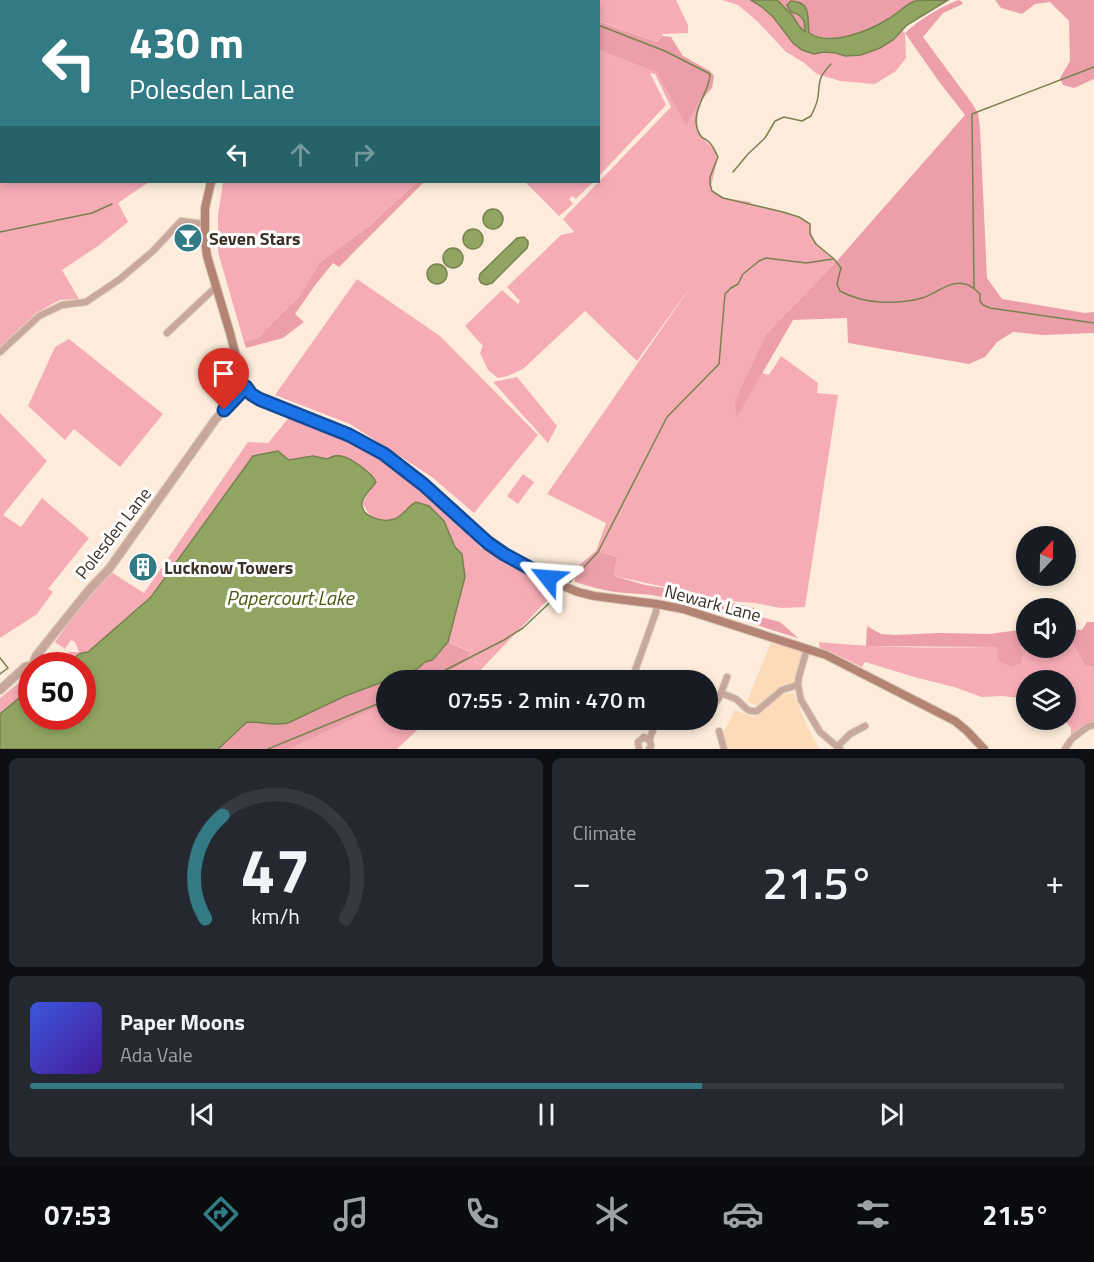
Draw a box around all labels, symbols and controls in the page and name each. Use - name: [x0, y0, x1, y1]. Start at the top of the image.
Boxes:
- text: 430 m: [129, 10, 244, 74]
- icon: left: [30, 24, 108, 102]
- text: Polesden Lane: [129, 68, 295, 109]
- icon: left: [221, 138, 254, 171]
- icon: ahead: [284, 138, 317, 171]
- icon: right: [347, 138, 380, 171]
- bar icon: Seven Stars: [172, 222, 204, 254]
- place label: Seven Stars: [209, 225, 300, 252]
- pin: [198, 348, 249, 410]
- icon: arrive: [207, 357, 240, 390]
- street label: Polesden Lane: [68, 481, 158, 585]
- north arrow: [1016, 526, 1076, 586]
- map controls: [1016, 526, 1076, 730]
- position arrow: [516, 546, 580, 610]
- building icon: Lucknow Towers: [127, 551, 159, 583]
- place label: Lucknow Towers: [164, 554, 293, 581]
- street label: Newark Lane: [662, 577, 764, 629]
- water label: Papercourt Lake: [226, 582, 355, 613]
- button: sound: [1016, 598, 1076, 658]
- speed limit sign: 50: [18, 652, 96, 730]
- button: layers: [1016, 670, 1076, 730]
- text: 07:55 · 2 min · 470 m: [448, 683, 646, 717]
- text: Climate: [573, 817, 636, 848]
- text: 47: [241, 822, 311, 917]
- text: 21.5°: [762, 848, 874, 916]
- text: −: [573, 857, 591, 907]
- text: +: [1046, 857, 1064, 907]
- text: km/h: [251, 901, 300, 933]
- text: Paper Moons: [120, 1005, 245, 1039]
- text: Ada Vale: [120, 1039, 193, 1070]
- icon: previous: [186, 1098, 219, 1131]
- icon: pause: [530, 1098, 563, 1131]
- icon: next: [875, 1098, 908, 1131]
- icon: directions: [200, 1193, 242, 1235]
- icon: music: [330, 1193, 372, 1235]
- icon: phone: [461, 1193, 503, 1235]
- icon: climate: [591, 1193, 633, 1235]
- icon: car: [722, 1193, 764, 1235]
- icon: filters: [852, 1193, 894, 1235]
- text: 07:53: [44, 1194, 112, 1235]
- text: 21.5°: [982, 1194, 1050, 1235]

